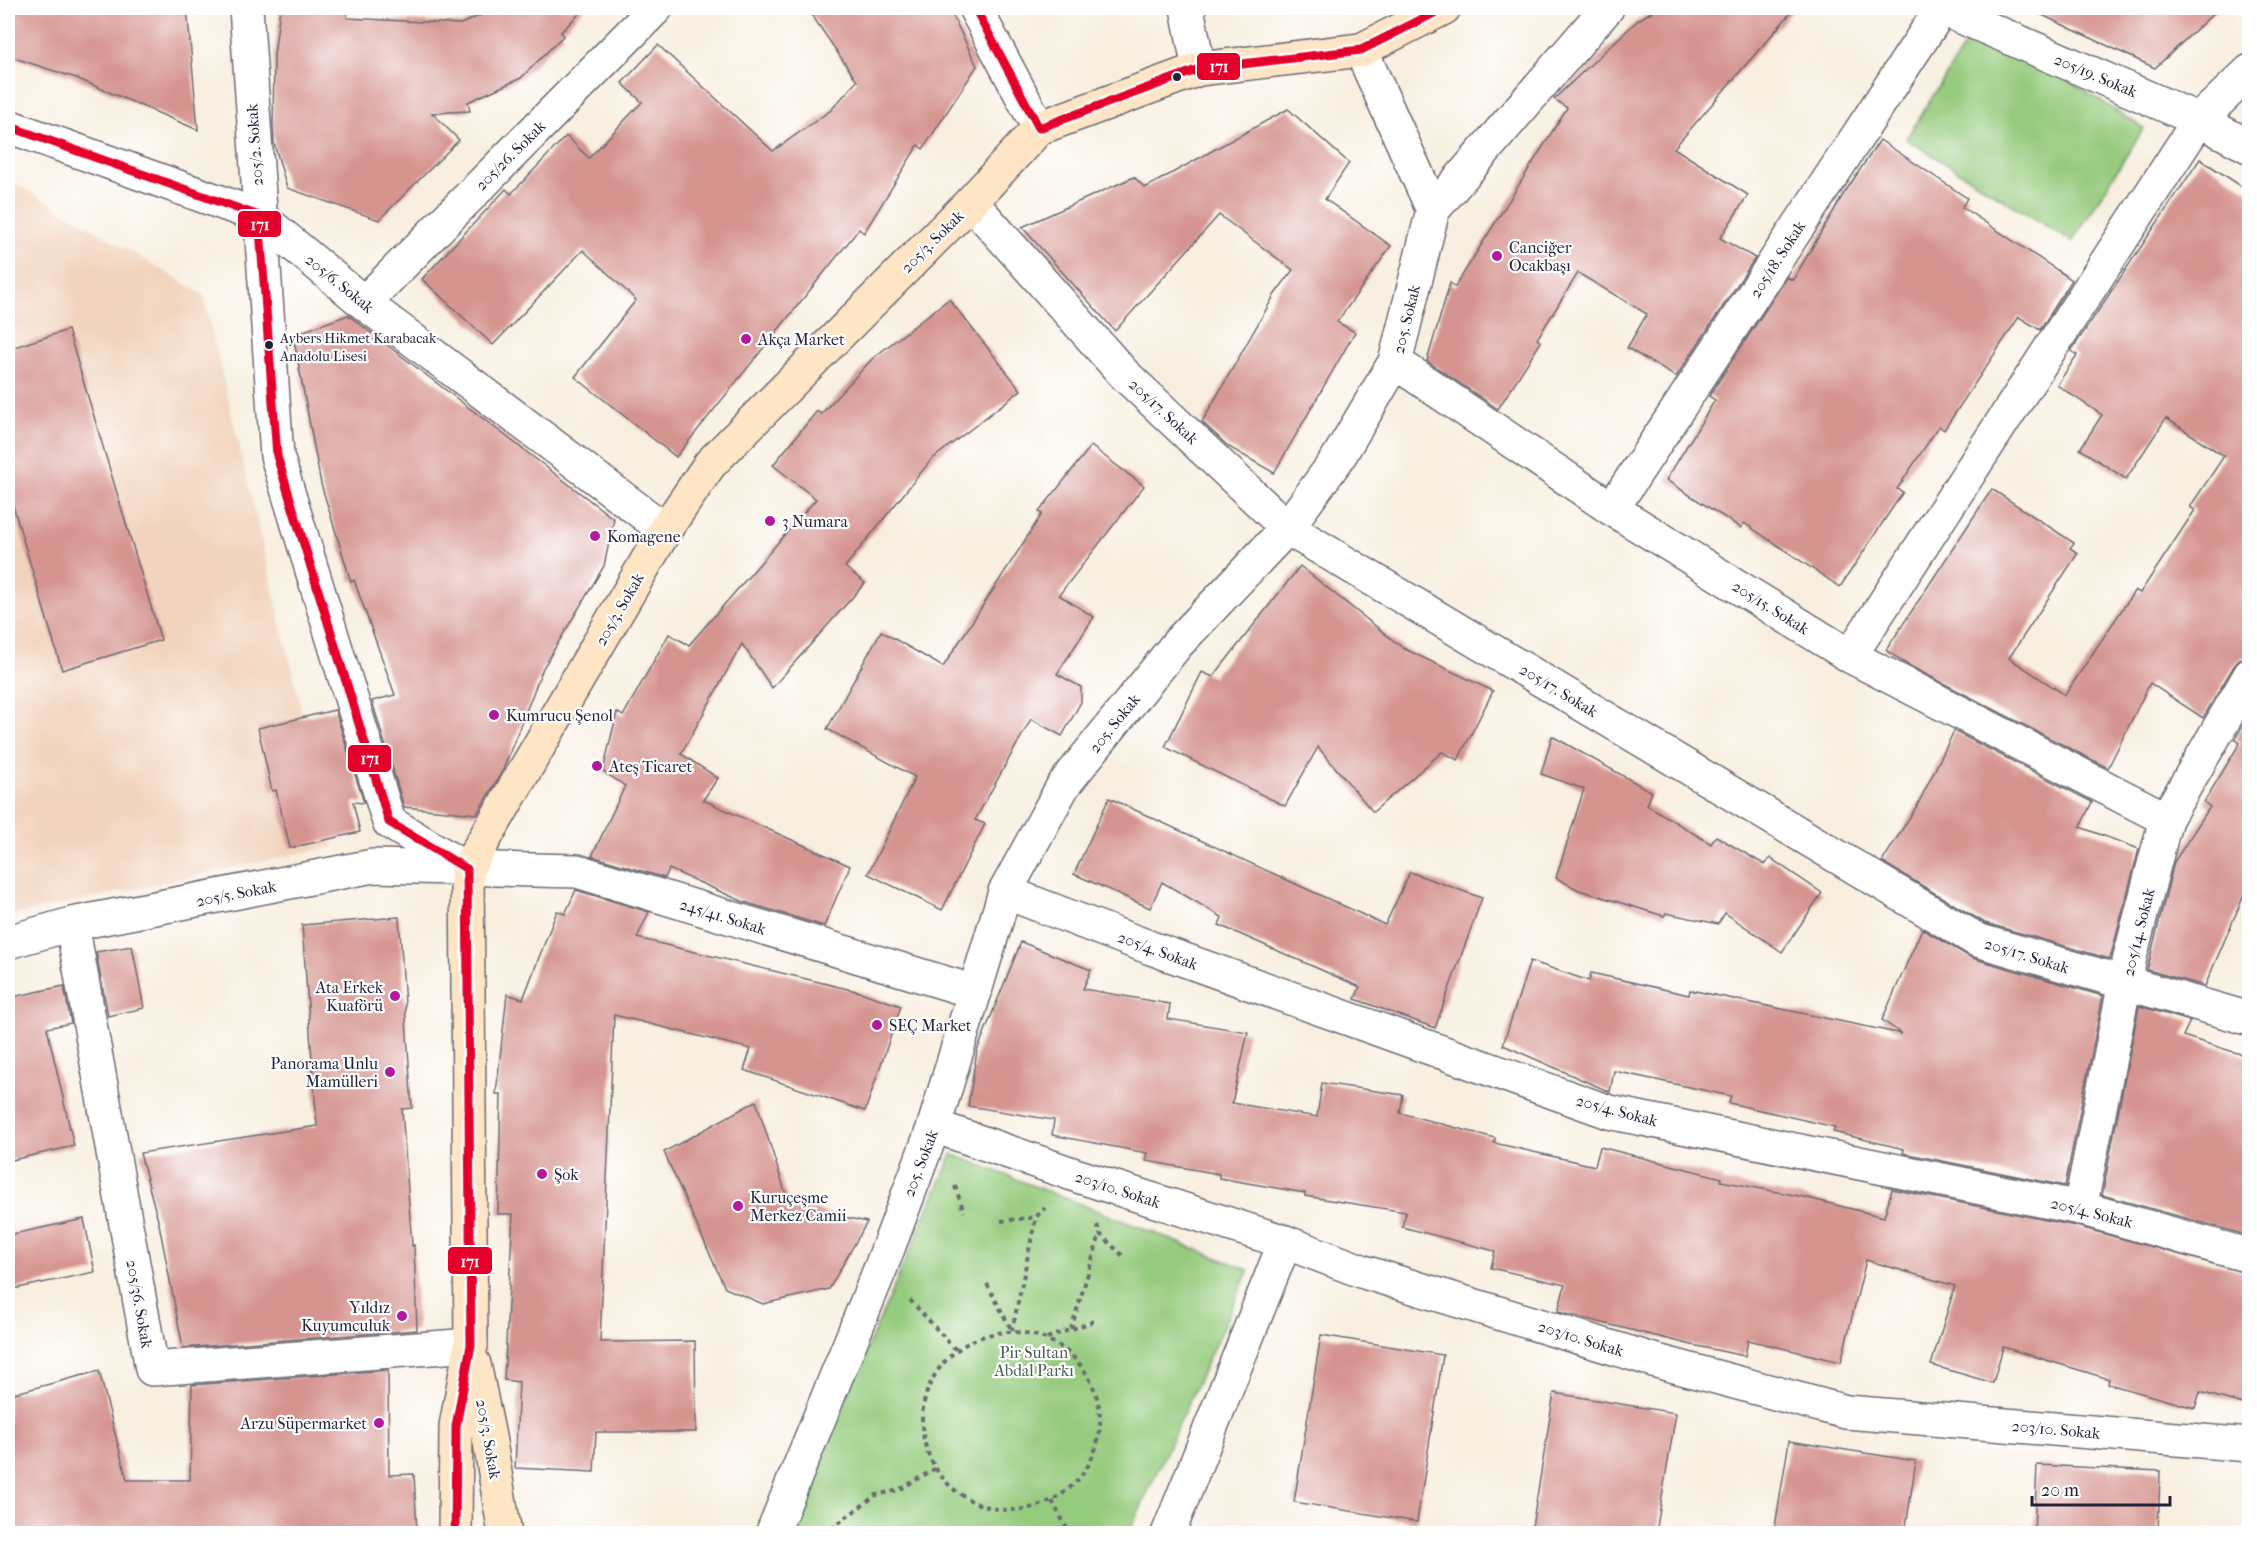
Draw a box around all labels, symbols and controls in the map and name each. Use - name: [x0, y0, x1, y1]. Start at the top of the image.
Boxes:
- street label: 205/19. Sokak: [2051, 49, 2141, 102]
- line badge: 171: [1196, 52, 1241, 81]
- text: 171: [1209, 57, 1229, 76]
- unlabelled marker: [1171, 71, 1183, 83]
- street label: 205/2. Sokak: [242, 102, 267, 187]
- street label: 205/26. Sokak: [471, 116, 550, 194]
- street label: 205/3. Sokak: [897, 205, 968, 277]
- line badge: 171: [237, 210, 282, 238]
- text: 171: [250, 215, 270, 234]
- street label: 205/18. Sokak: [1745, 216, 1810, 301]
- place label: Canciğer Ocakbaşı: [1509, 238, 1572, 276]
- marker: Canciğer Ocakbaşı: [1490, 249, 1504, 263]
- street label: 205/6. Sokak: [301, 250, 379, 317]
- street label: 205. Sokak: [1389, 282, 1424, 356]
- place label: Aybers Hikmet Karabacak Anadolu Lisesi: [279, 330, 437, 365]
- place label: Akça Market: [757, 330, 845, 349]
- marker: Akça Market: [739, 332, 753, 346]
- marker: Aybers Hikmet Karabacak Anadolu Lisesi: [263, 339, 275, 351]
- street label: 205/17. Sokak: [1125, 375, 1203, 449]
- place label: 3 Numara: [782, 512, 848, 531]
- marker: 3 Numara: [763, 514, 777, 528]
- place label: Komagene: [607, 527, 681, 546]
- marker: Komagene: [588, 529, 602, 543]
- street label: 205/3. Sokak: [591, 569, 648, 649]
- street label: 205/15. Sokak: [1729, 576, 1813, 639]
- street label: 205/17. Sokak: [1516, 660, 1602, 722]
- street label: 205. Sokak: [1085, 689, 1144, 757]
- place label: Kumrucu Şenol: [506, 706, 613, 725]
- marker: Kumrucu Şenol: [487, 708, 501, 722]
- line badge: 171: [347, 744, 392, 773]
- text: 171: [360, 749, 380, 768]
- place label: Ateş Ticaret: [608, 757, 692, 777]
- marker: Ateş Ticaret: [590, 759, 604, 773]
- street label: 205/5. Sokak: [194, 876, 279, 911]
- street label: 205/14. Sokak: [2118, 885, 2159, 978]
- street label: 245/41. Sokak: [677, 894, 769, 939]
- street label: 205/4. Sokak: [1115, 927, 1201, 974]
- street label: 205/17. Sokak: [1982, 934, 2072, 978]
- place label: Ata Erkek Kuaförü: [315, 978, 384, 1015]
- marker: Ata Erkek Kuaförü: [388, 989, 402, 1003]
- place label: SEÇ Market: [889, 1016, 972, 1036]
- marker: SEÇ Market: [870, 1018, 884, 1032]
- place label: Panorama Unlu Mamülleri: [270, 1054, 378, 1091]
- marker: Panorama Unlu Mamülleri: [383, 1065, 397, 1079]
- street label: 205/4. Sokak: [1574, 1090, 1661, 1131]
- street label: 205. Sokak: [899, 1126, 942, 1200]
- place label: Şok: [554, 1165, 579, 1184]
- marker: Şok: [535, 1167, 549, 1181]
- street label: 203/10. Sokak: [1073, 1167, 1164, 1212]
- place label: Kuruçeşme Merkez Camii: [750, 1188, 847, 1225]
- street label: 205/4. Sokak: [2049, 1193, 2136, 1232]
- marker: Kuruçeşme Merkez Camii: [731, 1199, 745, 1213]
- line badge: 171: [447, 1246, 493, 1275]
- text: 171: [460, 1252, 480, 1271]
- street label: 205/36. Sokak: [122, 1258, 157, 1351]
- place label: Yıldız Kuyumculuk: [301, 1298, 391, 1335]
- marker: Yıldız Kuyumculuk: [395, 1309, 409, 1323]
- street label: 203/10. Sokak: [1536, 1316, 1627, 1361]
- park label: Pir Sultan Abdal Parkı: [993, 1343, 1074, 1380]
- street label: 205/3. Sokak: [472, 1398, 505, 1481]
- place label: Arzu Süpermarket: [240, 1414, 367, 1433]
- marker: Arzu Süpermarket: [372, 1416, 386, 1430]
- street label: 203/10. Sokak: [2011, 1416, 2102, 1443]
- scale bar: [2032, 1469, 2170, 1507]
- text: 20 m: [2041, 1480, 2079, 1501]

